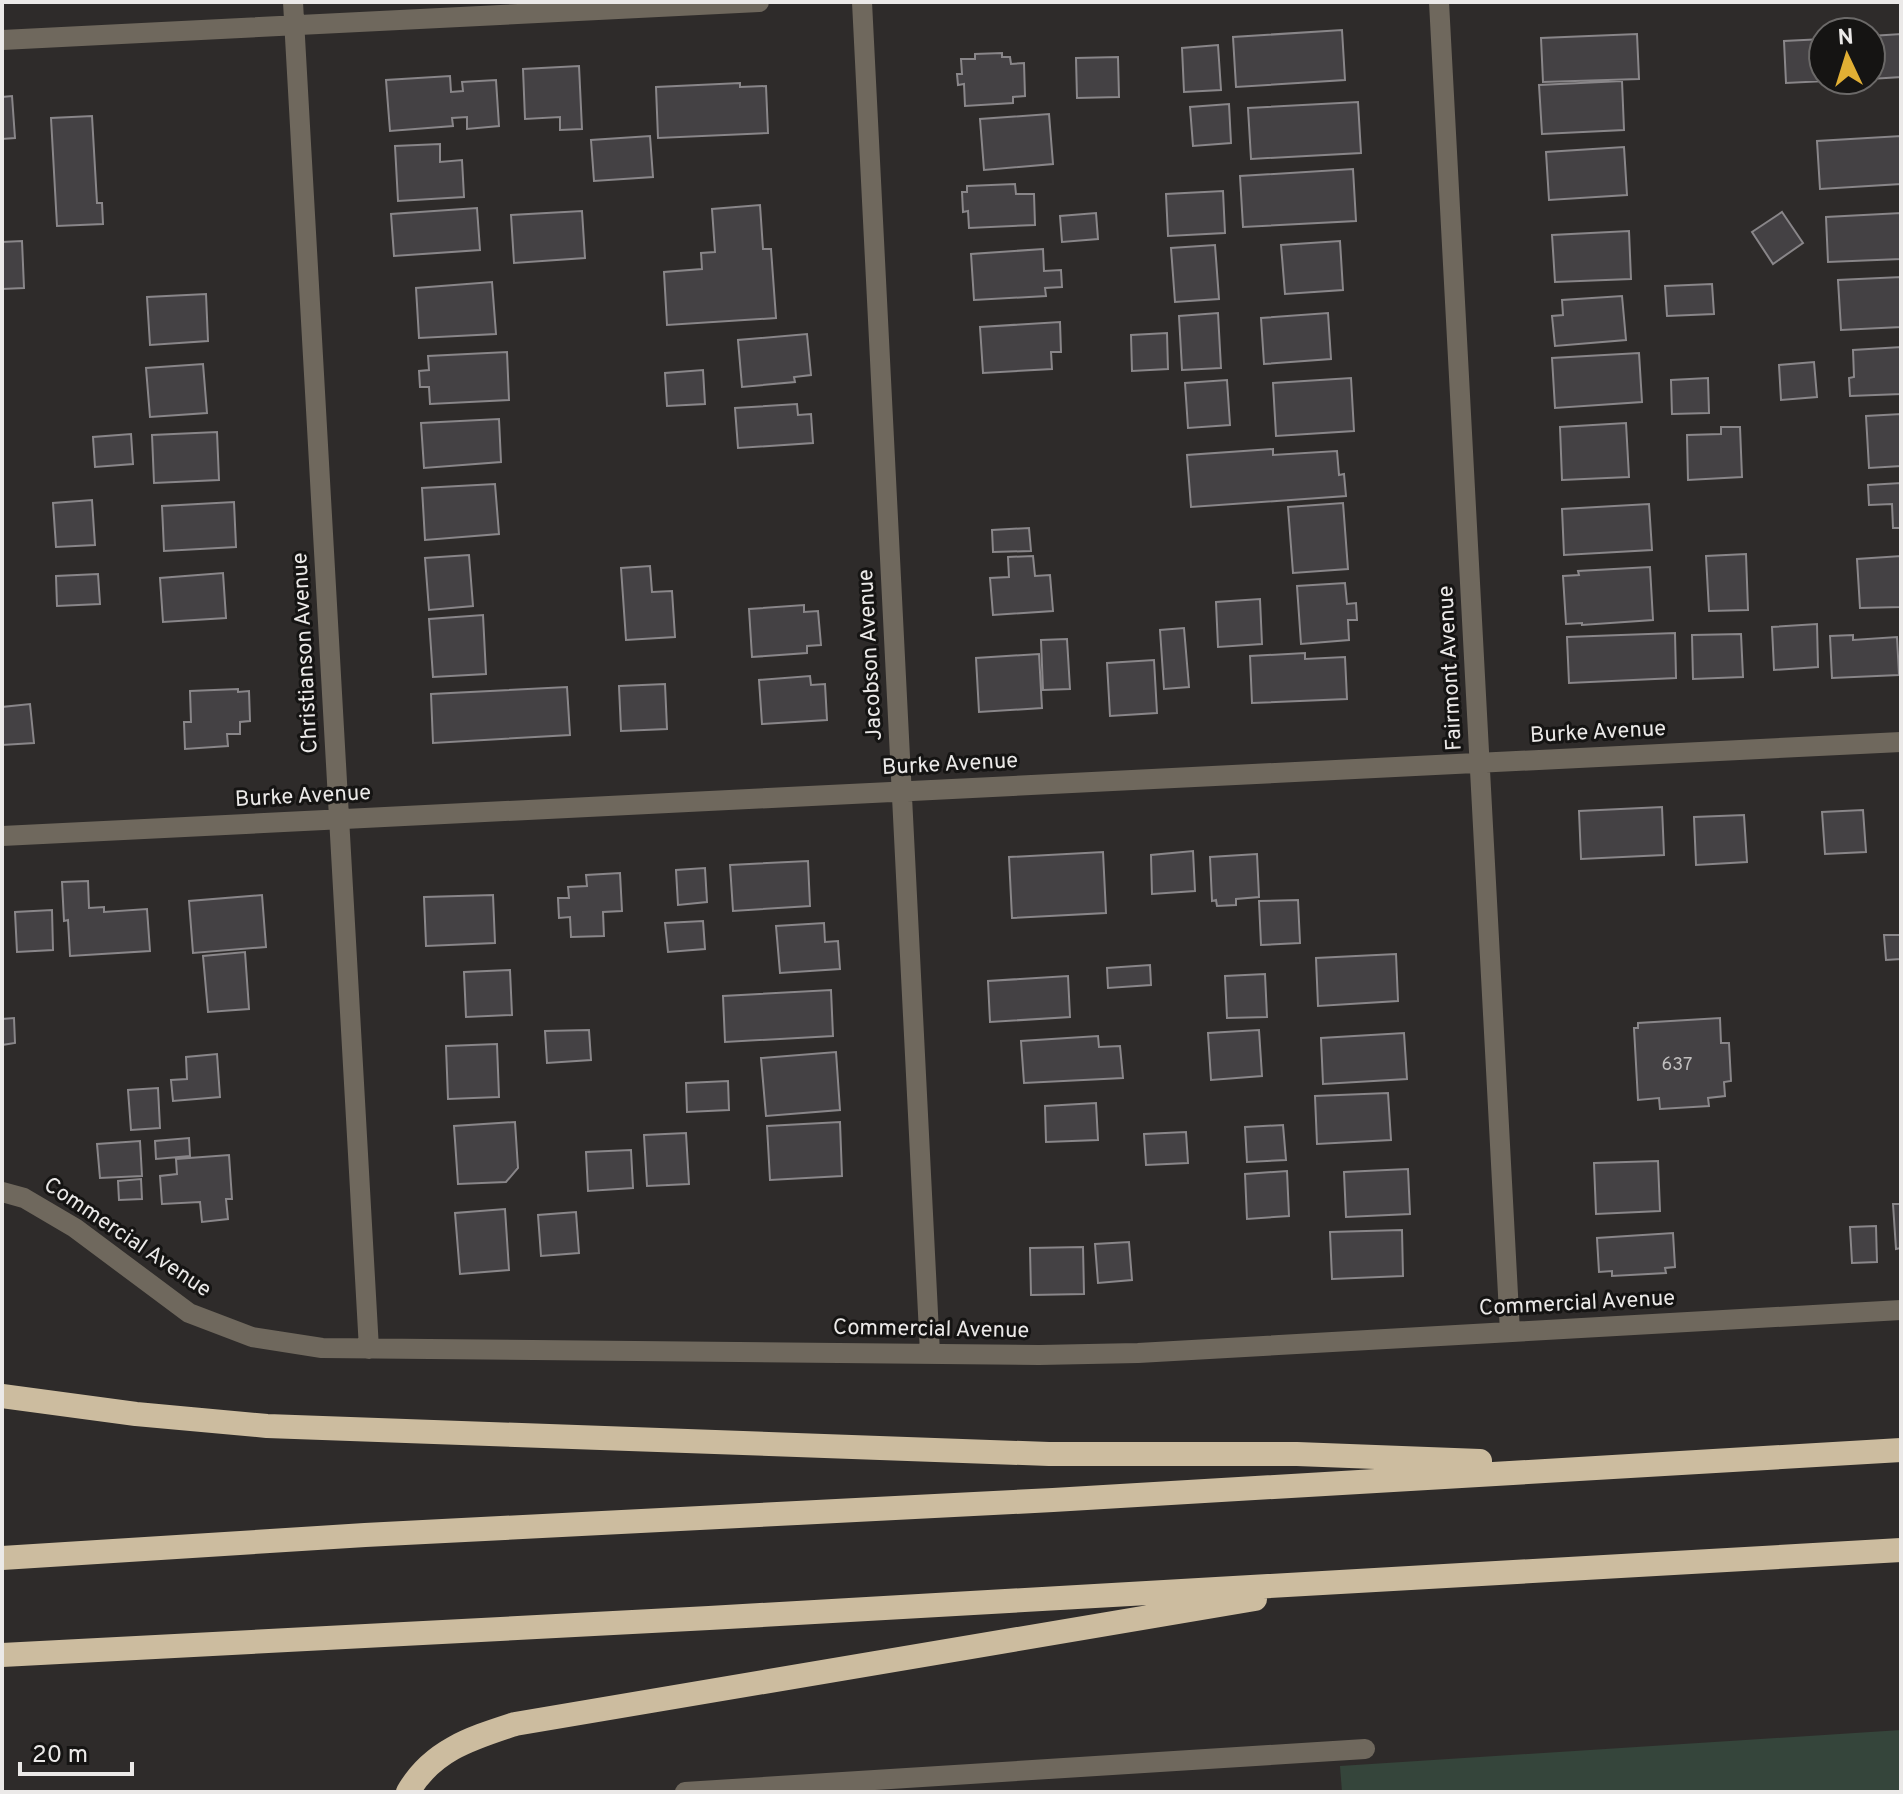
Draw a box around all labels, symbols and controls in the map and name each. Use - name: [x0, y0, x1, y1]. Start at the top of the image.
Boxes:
- north arrow: [1807, 16, 1887, 96]
- text: N: [1837, 25, 1855, 53]
- street label: Christianson Avenue: [287, 552, 325, 754]
- street label: Jacobson Avenue: [853, 568, 889, 742]
- street label: Fairmont Avenue: [1433, 585, 1469, 751]
- street label: Burke Avenue: [1529, 716, 1667, 750]
- street label: Burke Avenue: [881, 748, 1019, 782]
- street label: Burke Avenue: [234, 780, 372, 814]
- house number: 637: [1662, 1054, 1692, 1077]
- street label: Commercial Avenue: [38, 1172, 216, 1304]
- street label: Commercial Avenue: [1478, 1285, 1676, 1323]
- street label: Commercial Avenue: [833, 1315, 1029, 1345]
- scale bar: [20, 1726, 132, 1776]
- text: 20 m: [32, 1741, 88, 1771]

